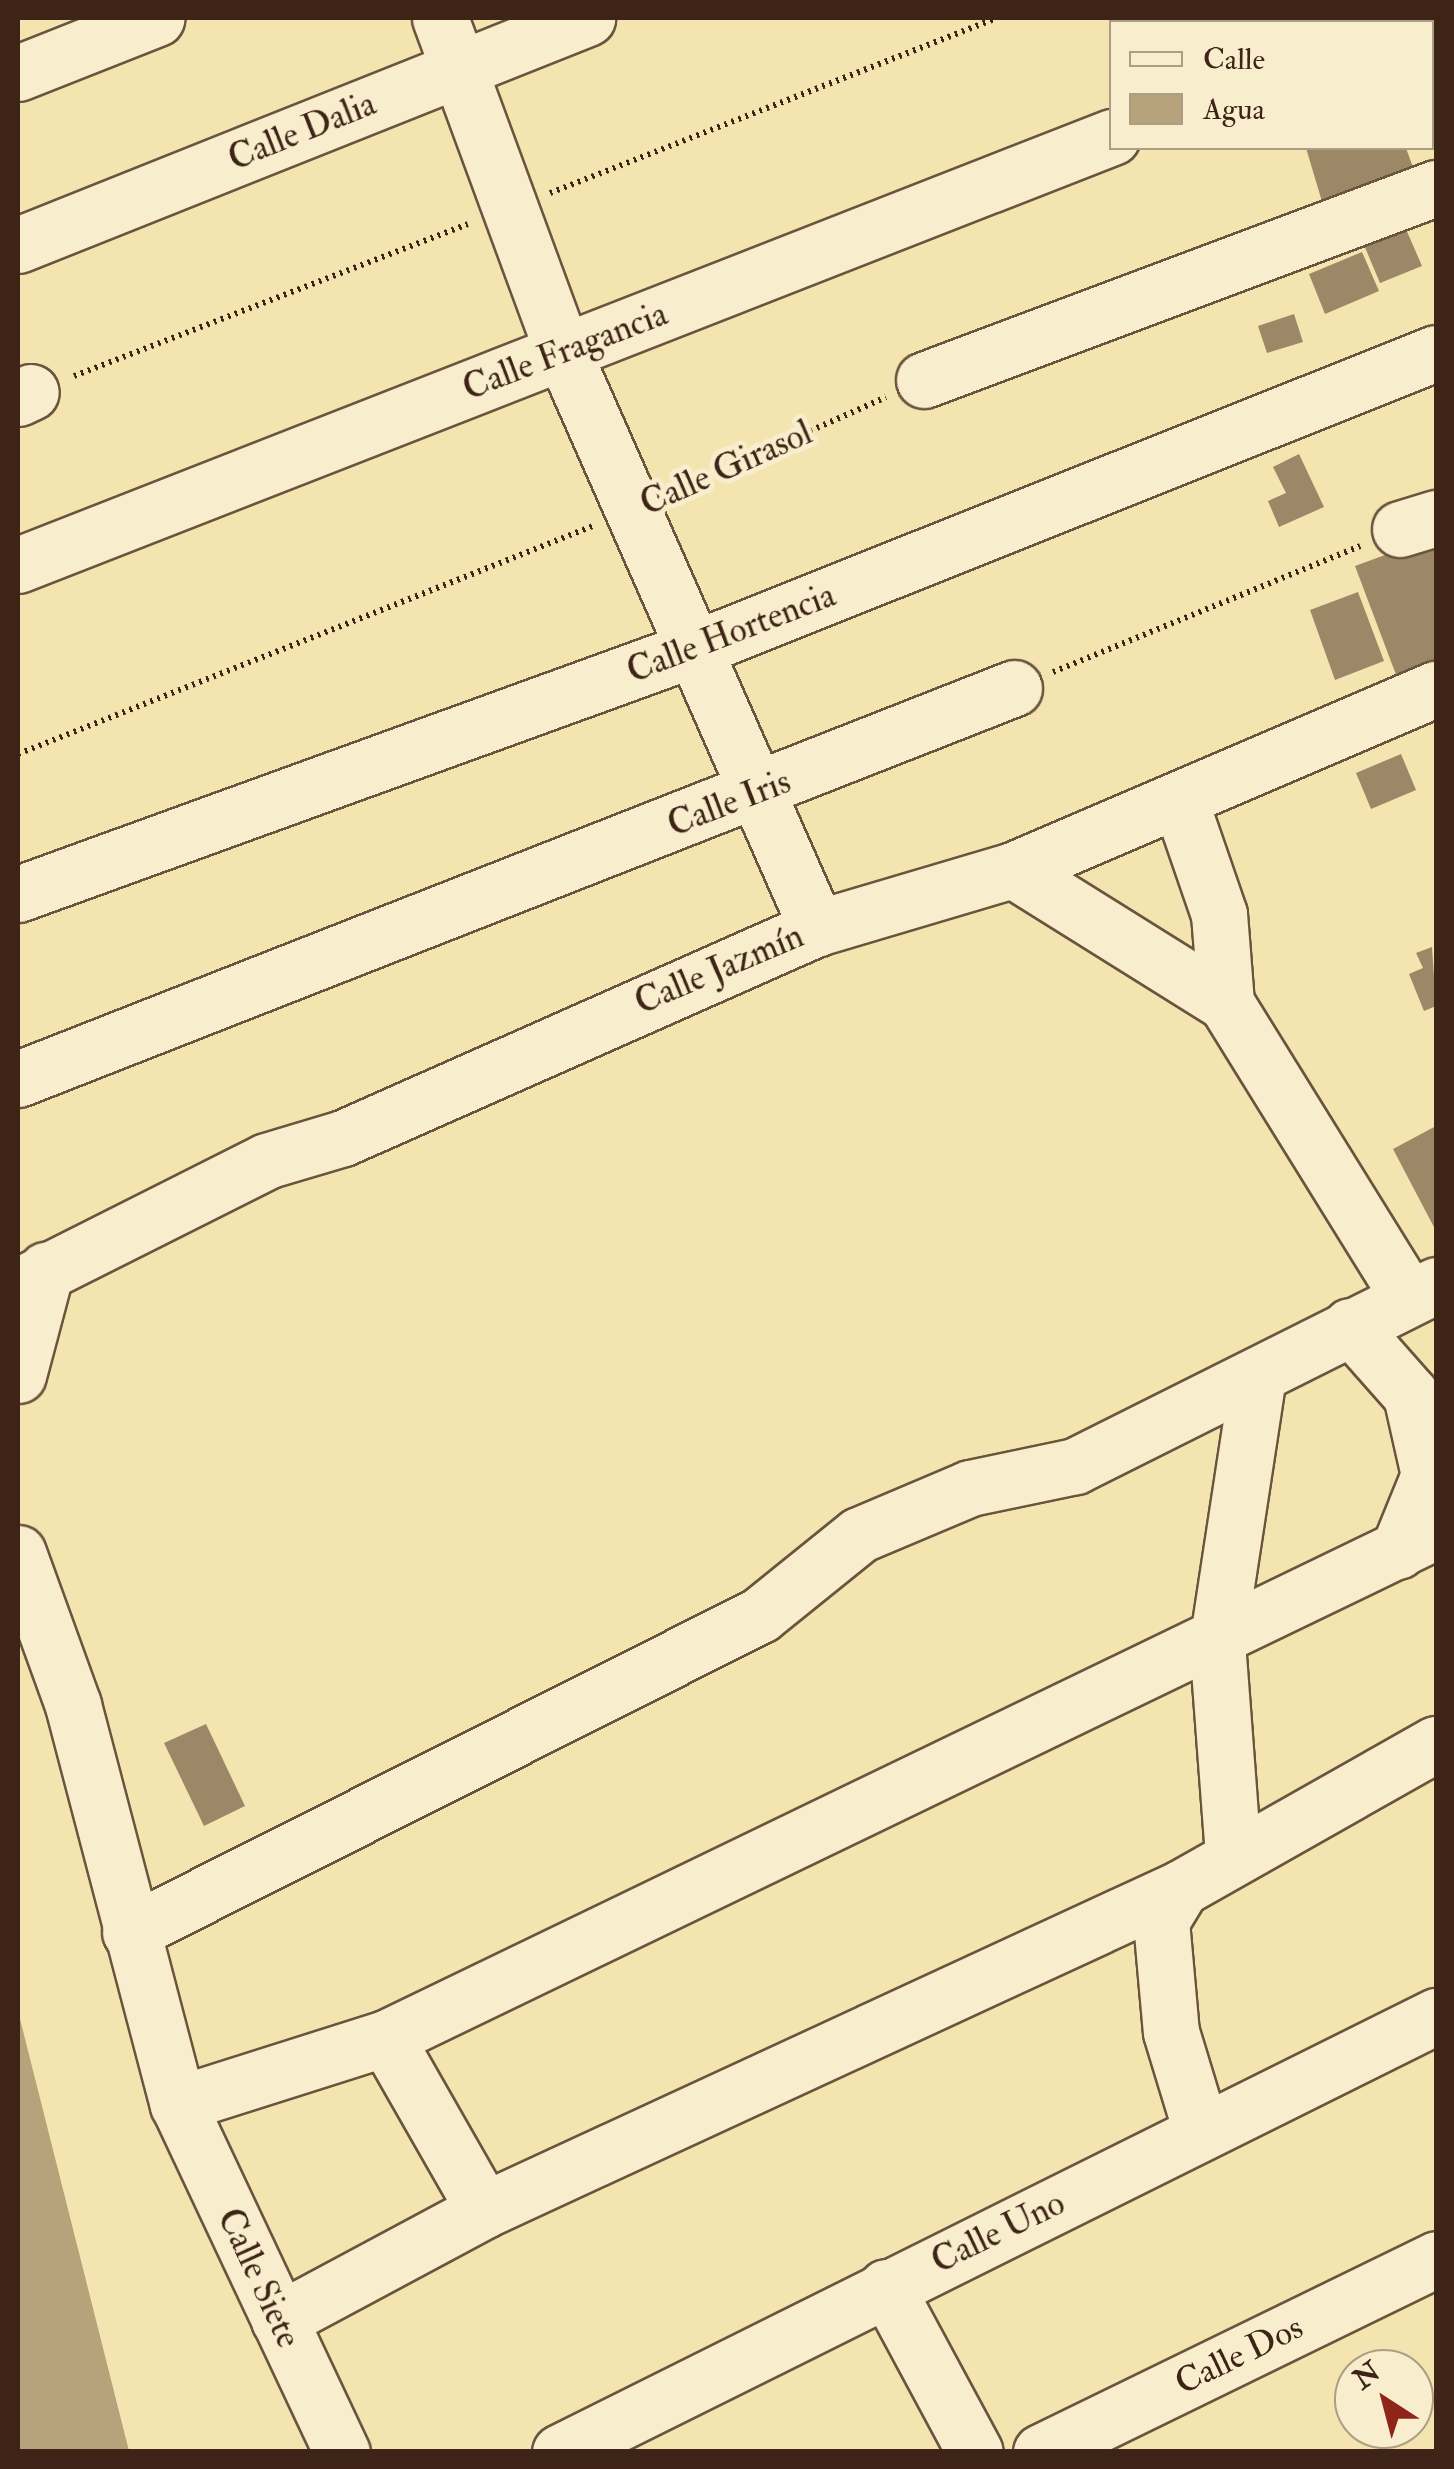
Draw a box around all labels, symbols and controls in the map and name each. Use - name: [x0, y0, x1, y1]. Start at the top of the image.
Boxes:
- legend: [1109, 20, 1434, 150]
- text: Calle: [1203, 41, 1265, 78]
- street label: Calle Dalia: [222, 82, 382, 180]
- text: Agua: [1203, 91, 1265, 128]
- street label: Calle Fragancia: [457, 293, 673, 409]
- street label: Calle Girasol: [634, 412, 818, 524]
- street label: Calle Hortencia: [621, 574, 841, 692]
- street label: Calle Iris: [662, 760, 796, 846]
- street label: Calle Jazmín: [628, 915, 810, 1023]
- street label: Calle Uno: [925, 2182, 1071, 2282]
- street label: Calle Siete: [209, 2202, 309, 2354]
- street label: Calle Dos: [1168, 2306, 1310, 2404]
- north arrow: [1334, 2349, 1434, 2449]
- text: N: [1347, 2354, 1388, 2397]

